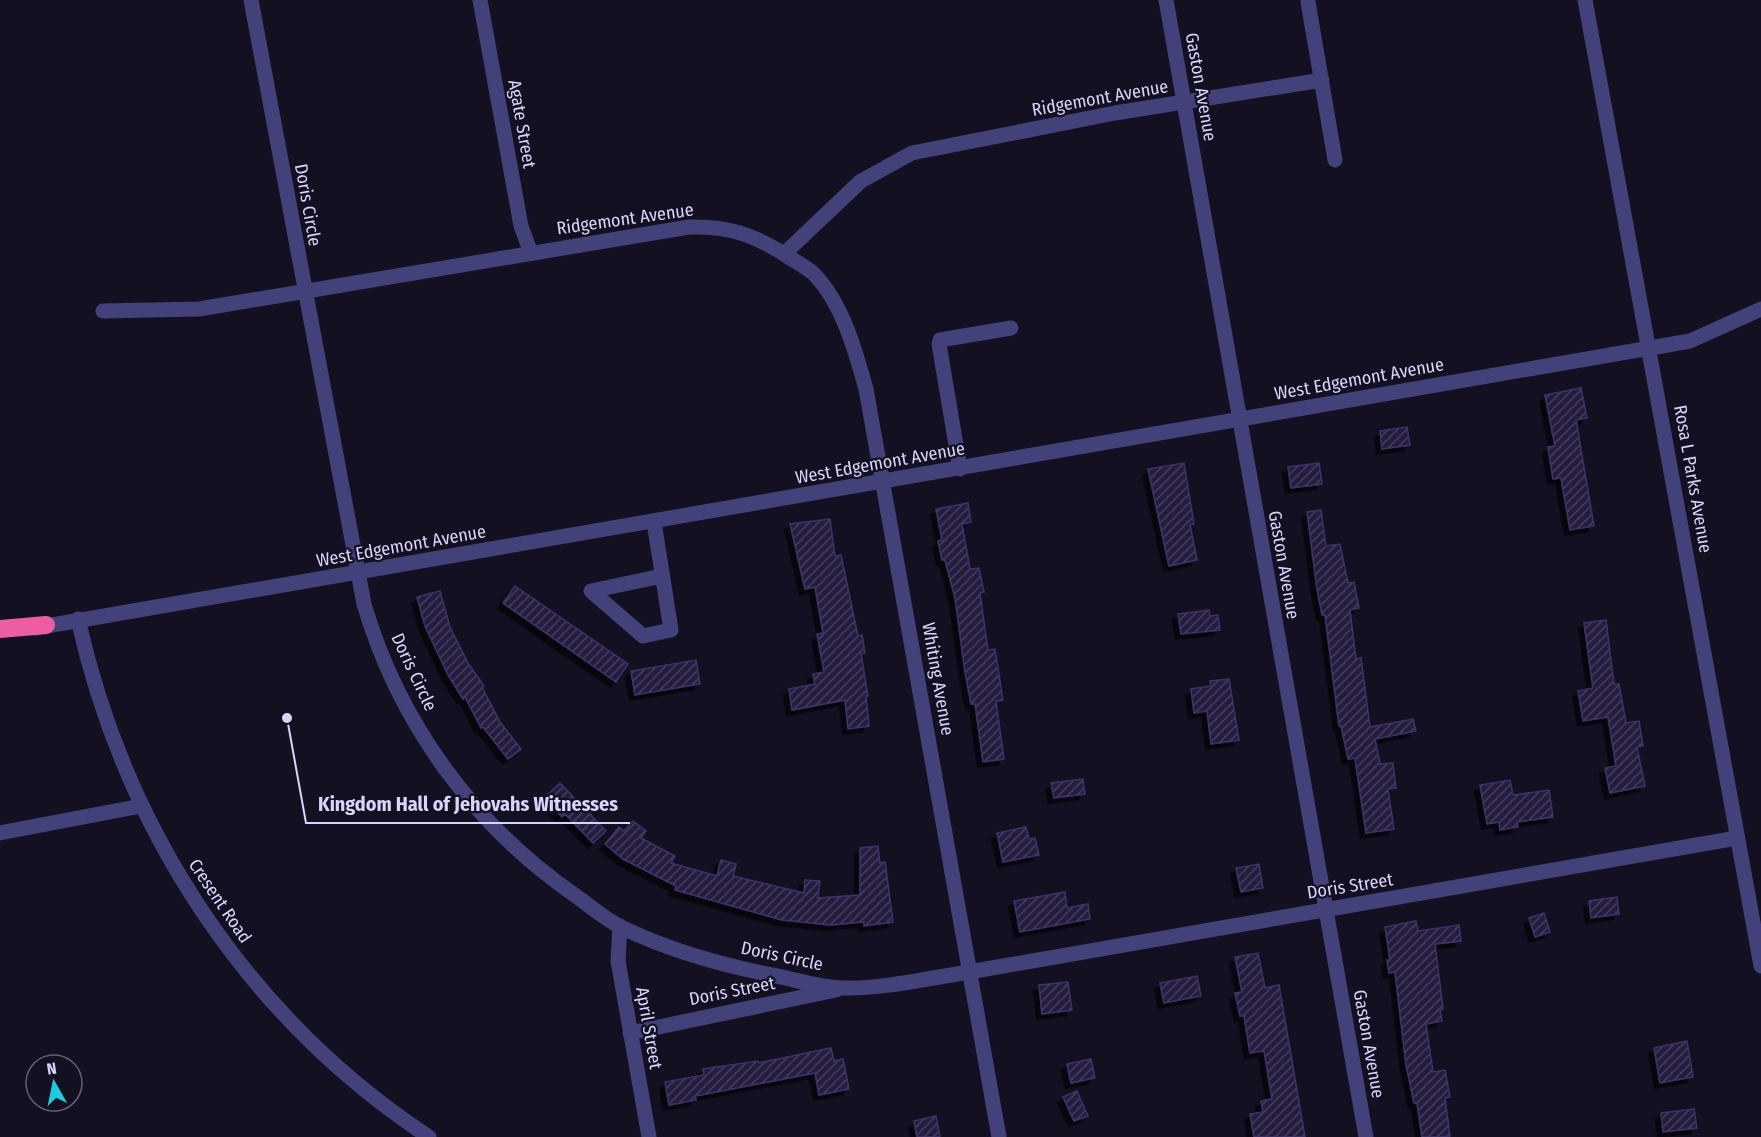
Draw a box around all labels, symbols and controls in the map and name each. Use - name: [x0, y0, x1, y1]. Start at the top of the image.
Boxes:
- street label: Gaston Avenue: [1181, 31, 1221, 143]
- street label: Ridgemont Avenue: [1030, 75, 1170, 121]
- street label: Agate Street: [503, 78, 541, 170]
- street label: Doris Circle: [290, 162, 326, 248]
- street label: Ridgemont Avenue: [555, 198, 695, 240]
- street label: West Edgemont Avenue: [1272, 353, 1446, 405]
- street label: Rosa L Parks Avenue: [1669, 403, 1717, 555]
- street label: West Edgemont Avenue: [793, 437, 967, 489]
- street label: Gaston Avenue: [1264, 509, 1304, 621]
- street label: West Edgemont Avenue: [314, 520, 488, 572]
- street label: Whiting Avenue: [917, 621, 959, 737]
- street label: Doris Circle: [386, 630, 442, 715]
- callout: Kingdom Hall of Jehovahs Witnesses: [306, 785, 630, 823]
- text: Kingdom Hall of Jehovahs Witnesses: [318, 792, 618, 816]
- street label: Cresent Road: [184, 855, 256, 947]
- street label: Doris Street: [1305, 868, 1395, 904]
- street label: Doris Circle: [739, 937, 825, 975]
- street label: Doris Street: [687, 972, 777, 1010]
- street label: April Street: [631, 985, 667, 1071]
- street label: Gaston Avenue: [1349, 988, 1389, 1100]
- north arrow: [24, 1053, 84, 1113]
- text: N: [46, 1059, 58, 1079]

